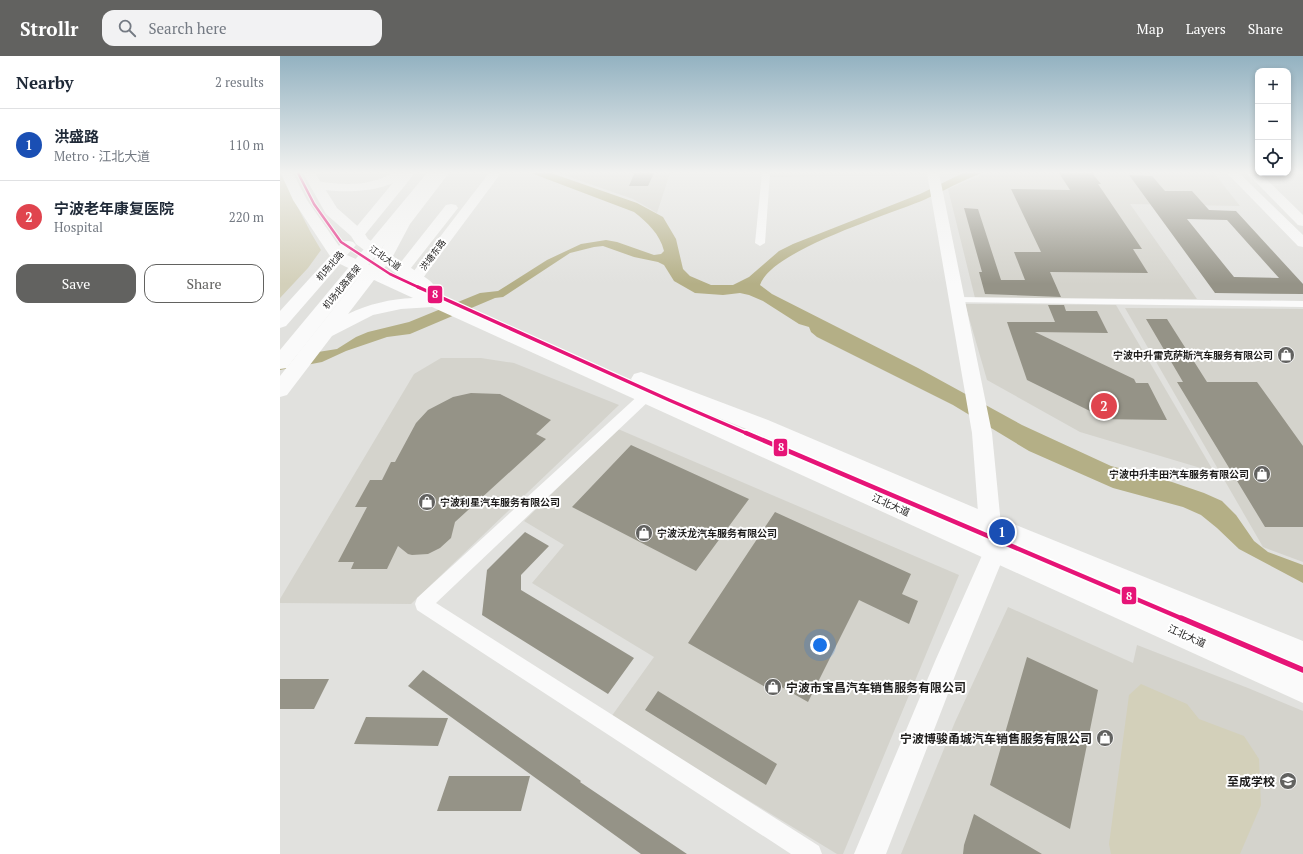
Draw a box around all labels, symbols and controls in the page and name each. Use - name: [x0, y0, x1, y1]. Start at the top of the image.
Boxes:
- search box: [102, 10, 382, 46]
- text: Strollr: [20, 16, 78, 41]
- icon: search: [116, 17, 138, 39]
- text: Search here: [148, 18, 226, 38]
- text: Map: [1137, 19, 1164, 38]
- text: Layers: [1186, 19, 1226, 38]
- text: Share: [1248, 19, 1283, 38]
- map controls: [1255, 68, 1291, 176]
- button: +: [1255, 68, 1291, 104]
- text: Nearby: [16, 71, 74, 94]
- text: 2 results: [215, 73, 264, 91]
- button: −: [1255, 104, 1291, 140]
- text: 洪盛路: [54, 126, 99, 146]
- text: 1: [25, 136, 33, 154]
- text: 110 m: [229, 136, 264, 154]
- button: locate: [1255, 140, 1291, 176]
- text: Metro · 江北大道: [54, 147, 150, 165]
- text: 宁波老年康复医院: [54, 198, 174, 218]
- text: 2: [25, 208, 33, 226]
- text: 220 m: [229, 208, 264, 226]
- text: Hospital: [54, 218, 103, 236]
- street label: 洪塘东路: [417, 237, 449, 273]
- street label: 江北大道: [367, 243, 403, 273]
- street label: 机场北路: [314, 248, 346, 284]
- street label: 机场北路高架: [320, 262, 364, 312]
- button: Save: [16, 264, 136, 303]
- button: Share: [144, 264, 264, 303]
- line badge: 8: [427, 285, 443, 304]
- text: 8: [432, 287, 438, 301]
- shop icon: 宁波中升雷克萨斯汽车服务有限公司: [1276, 345, 1296, 365]
- place label: 宁波中升雷克萨斯汽车服务有限公司: [1113, 349, 1273, 362]
- pin: 2: [1091, 391, 1117, 421]
- line badge: 8: [773, 438, 788, 457]
- text: 8: [778, 440, 784, 454]
- shop icon: 宁波中升丰田汽车服务有限公司: [1252, 464, 1272, 484]
- place label: 宁波中升丰田汽车服务有限公司: [1109, 468, 1249, 481]
- street label: 江北大道: [870, 491, 912, 519]
- shop icon: 宁波利星汽车服务有限公司: [417, 492, 437, 512]
- place label: 宁波利星汽车服务有限公司: [440, 496, 560, 509]
- pin: 1: [989, 517, 1015, 547]
- shop icon: 宁波沃龙汽车服务有限公司: [634, 523, 654, 543]
- place label: 宁波沃龙汽车服务有限公司: [657, 527, 777, 540]
- line badge: 8: [1121, 586, 1137, 605]
- text: 8: [1126, 589, 1132, 603]
- street label: 江北大道: [1166, 622, 1208, 650]
- your location: [810, 635, 830, 655]
- shop icon: 宁波市宝昌汽车销售服务有限公司: [763, 677, 783, 697]
- place label: 宁波市宝昌汽车销售服务有限公司: [786, 680, 966, 695]
- shop icon: 宁波博骏甬城汽车销售服务有限公司: [1095, 728, 1115, 748]
- place label: 宁波博骏甬城汽车销售服务有限公司: [900, 731, 1092, 746]
- school or university icon: 至成学校: [1278, 771, 1298, 791]
- place label: 至成学校: [1227, 774, 1275, 789]

